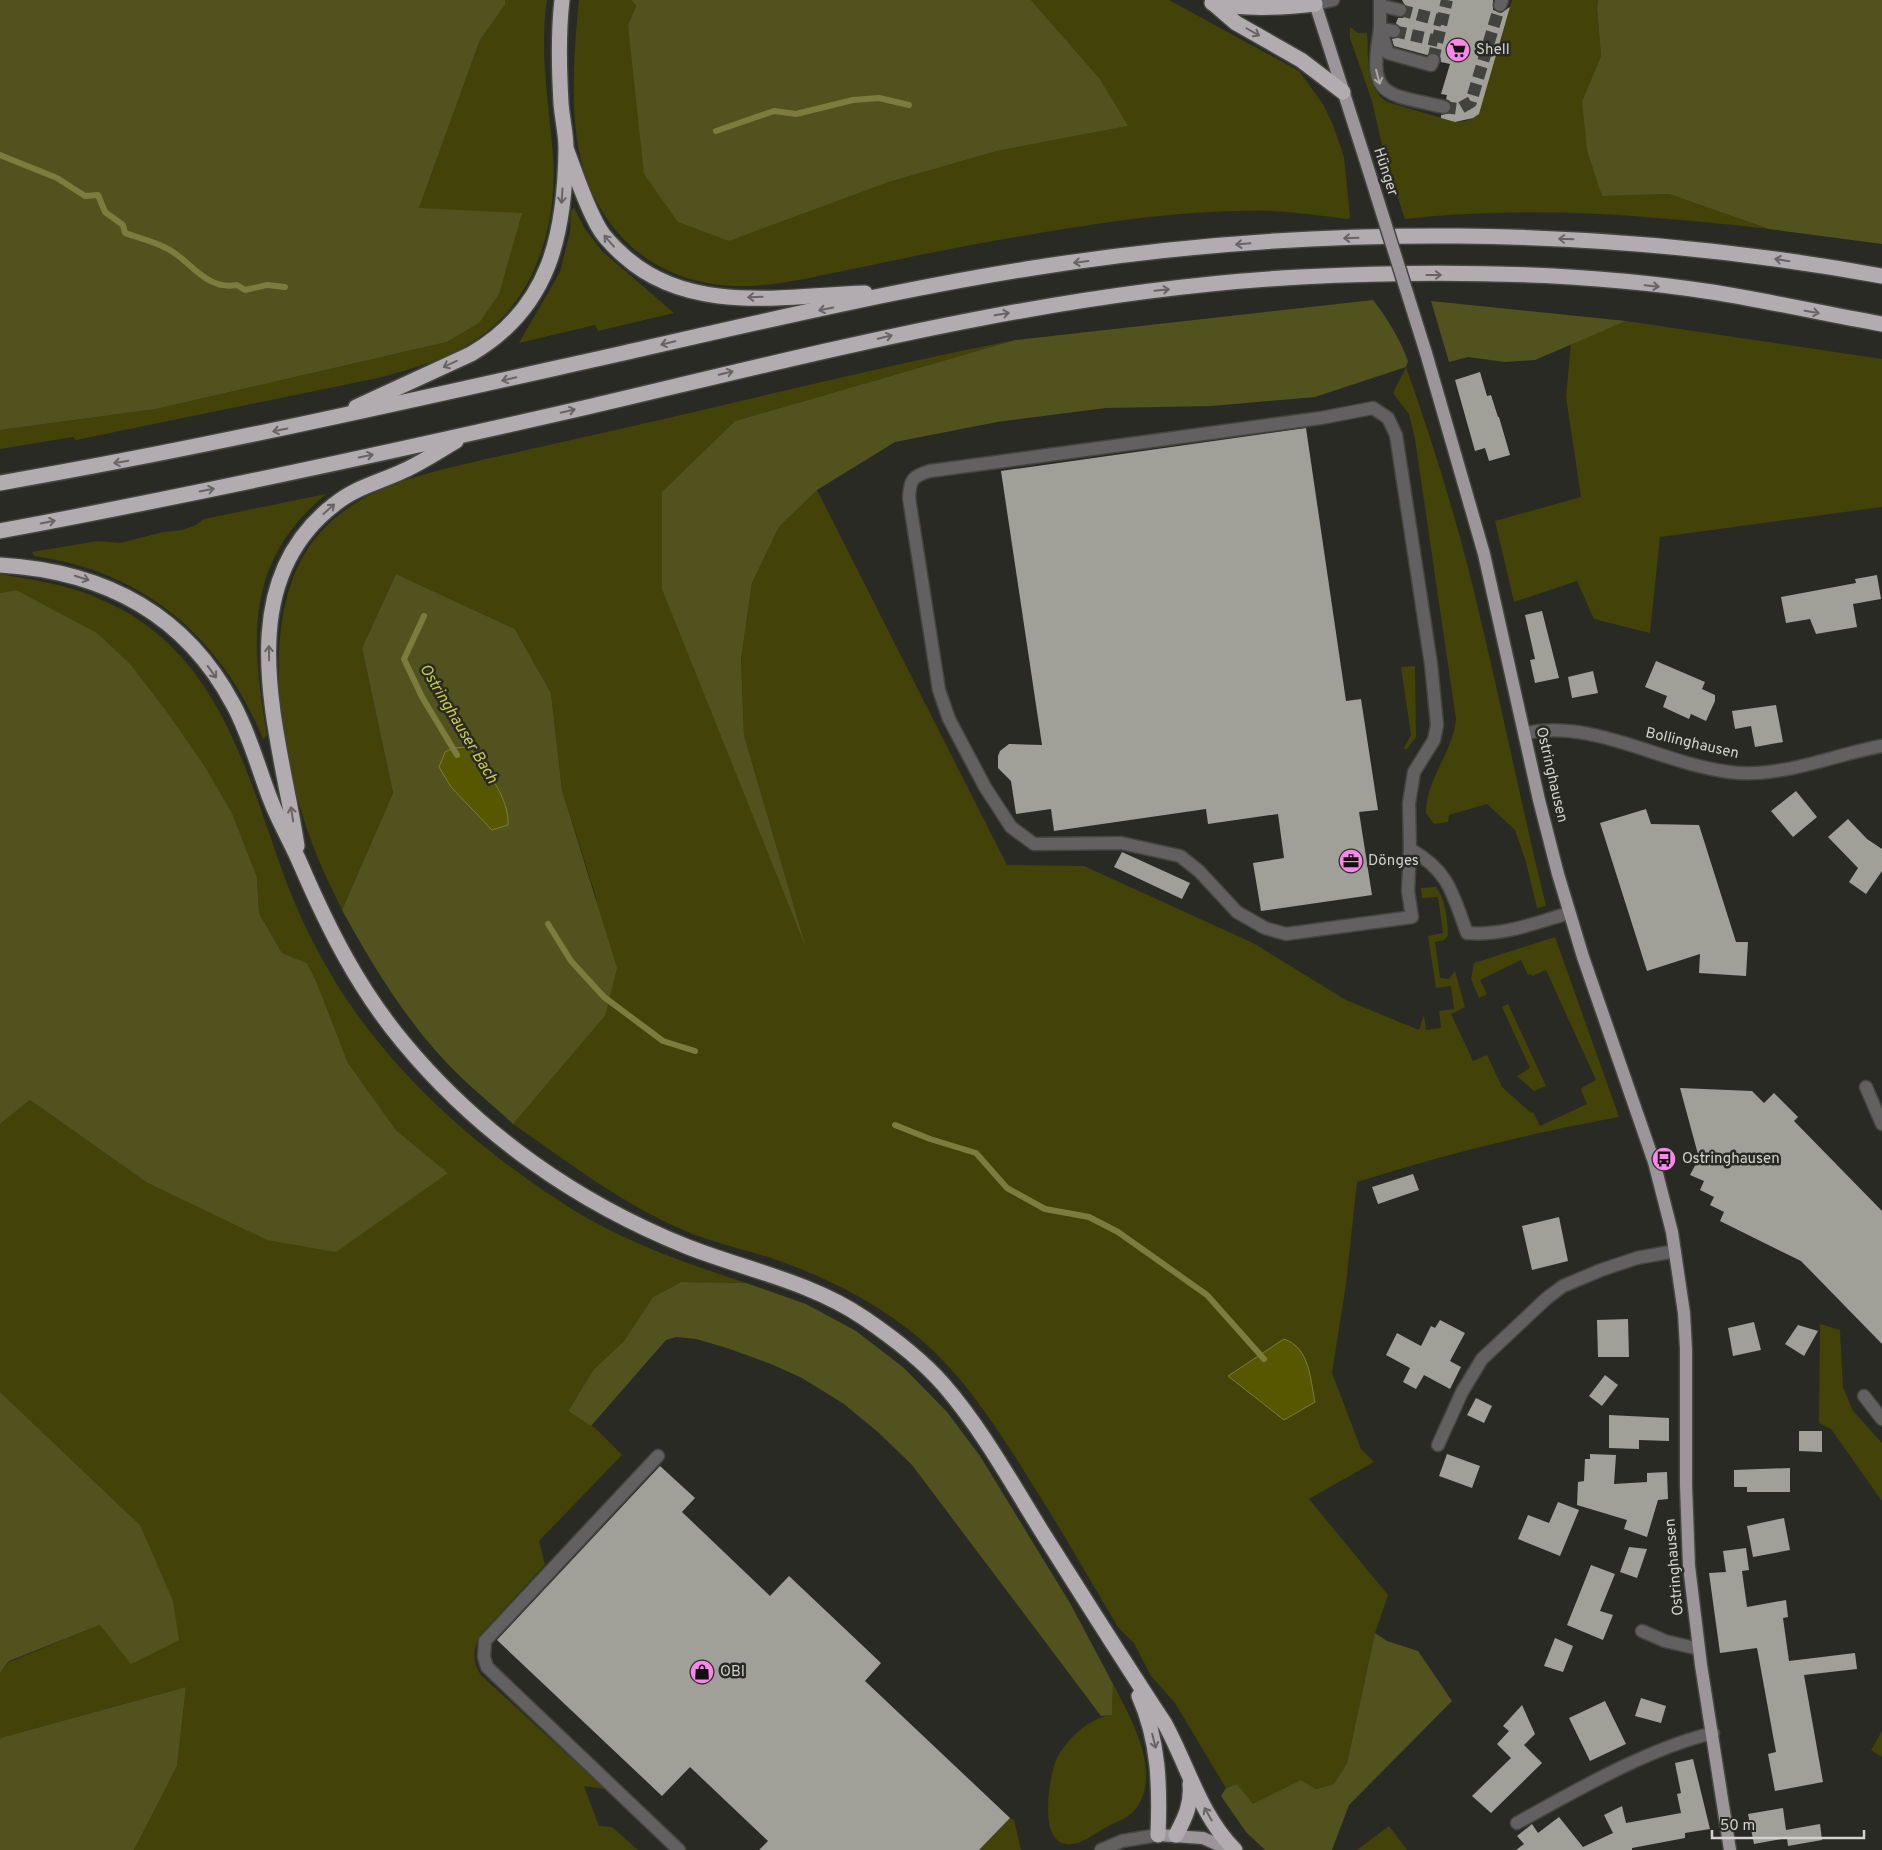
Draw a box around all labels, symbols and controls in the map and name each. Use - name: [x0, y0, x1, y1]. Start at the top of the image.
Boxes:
- one-way arrow: [1245, 28, 1259, 38]
- supermarket icon: Shell: [1445, 37, 1471, 63]
- place label: Shell: [1476, 41, 1510, 60]
- one-way arrow: [1374, 68, 1383, 84]
- street label: Hünger: [1368, 145, 1402, 199]
- one-way arrow: [557, 187, 567, 203]
- one-way arrow: [1344, 233, 1360, 242]
- one-way arrow: [603, 234, 615, 247]
- one-way arrow: [1559, 234, 1575, 244]
- one-way arrow: [1235, 239, 1251, 249]
- one-way arrow: [1774, 255, 1790, 265]
- one-way arrow: [1074, 257, 1090, 267]
- one-way arrow: [1426, 270, 1442, 280]
- one-way arrow: [1643, 281, 1659, 291]
- one-way arrow: [1154, 285, 1170, 295]
- one-way arrow: [747, 292, 764, 302]
- one-way arrow: [819, 304, 835, 314]
- one-way arrow: [1803, 307, 1819, 317]
- one-way arrow: [993, 308, 1009, 318]
- one-way arrow: [876, 331, 892, 341]
- one-way arrow: [660, 339, 676, 348]
- one-way arrow: [443, 359, 458, 369]
- one-way arrow: [718, 368, 734, 377]
- one-way arrow: [502, 375, 518, 384]
- one-way arrow: [560, 406, 576, 415]
- one-way arrow: [273, 426, 289, 435]
- one-way arrow: [358, 451, 374, 460]
- one-way arrow: [113, 458, 129, 468]
- one-way arrow: [199, 485, 215, 495]
- one-way arrow: [322, 504, 335, 515]
- one-way arrow: [40, 516, 56, 526]
- one-way arrow: [74, 574, 90, 583]
- one-way arrow: [264, 646, 274, 662]
- water label: Ostringhauser Bach: [414, 661, 502, 788]
- one-way arrow: [207, 664, 217, 678]
- street label: Bollinghausen: [1643, 724, 1741, 764]
- street label: Ostringhausen: [1531, 725, 1571, 825]
- one-way arrow: [287, 806, 297, 822]
- office icon: Dönges: [1338, 848, 1364, 874]
- place label: Dönges: [1368, 852, 1419, 871]
- bus stop icon: Ostringhausen: [1651, 1146, 1677, 1172]
- place label: Ostringhausen: [1682, 1150, 1780, 1169]
- street label: Ostringhausen: [1661, 1518, 1689, 1616]
- shop icon: OBI: [689, 1659, 715, 1685]
- place label: OBI: [720, 1663, 745, 1682]
- one-way arrow: [1150, 1733, 1159, 1749]
- one-way arrow: [1202, 1807, 1212, 1821]
- scale bar: [1712, 1808, 1864, 1840]
- text: 50 m: [1720, 1817, 1755, 1836]

